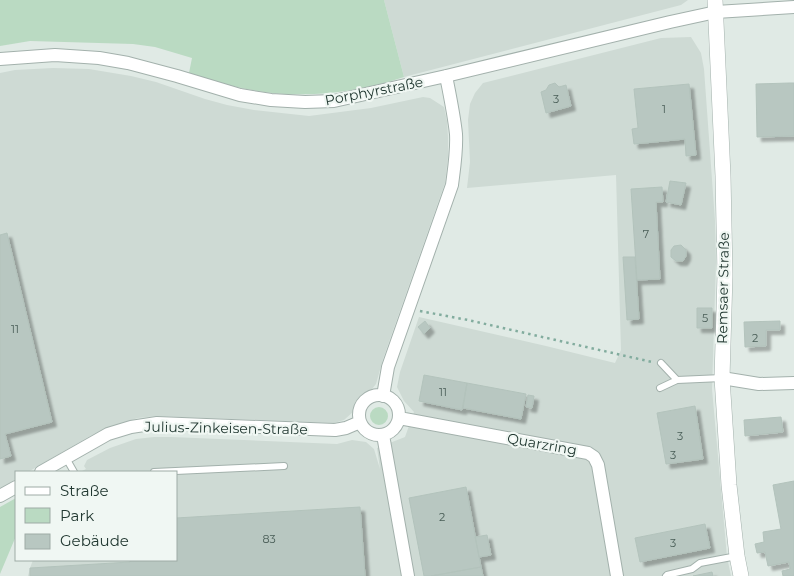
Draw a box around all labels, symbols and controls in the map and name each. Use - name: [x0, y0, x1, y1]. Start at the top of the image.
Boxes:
- street label: Porphyrstraße: [323, 73, 425, 109]
- house number: 3: [553, 92, 559, 106]
- house number: 1: [662, 102, 666, 116]
- house number: 7: [643, 227, 649, 241]
- street label: Remsaer Straße: [713, 232, 733, 344]
- house number: 5: [702, 311, 708, 325]
- house number: 11: [11, 322, 19, 336]
- house number: 2: [752, 331, 758, 345]
- house number: 11: [439, 385, 447, 399]
- street label: Julius-Zinkeisen-Straße: [143, 418, 308, 438]
- street label: Quarzring: [506, 429, 578, 459]
- house number: 3: [677, 429, 683, 443]
- house number: 3: [670, 448, 676, 462]
- legend: [15, 471, 178, 561]
- text: Straße: [60, 481, 109, 500]
- text: Park: [60, 506, 94, 525]
- house number: 2: [439, 510, 445, 524]
- text: Gebäude: [60, 531, 129, 550]
- house number: 83: [262, 532, 276, 546]
- house number: 3: [670, 536, 676, 550]

